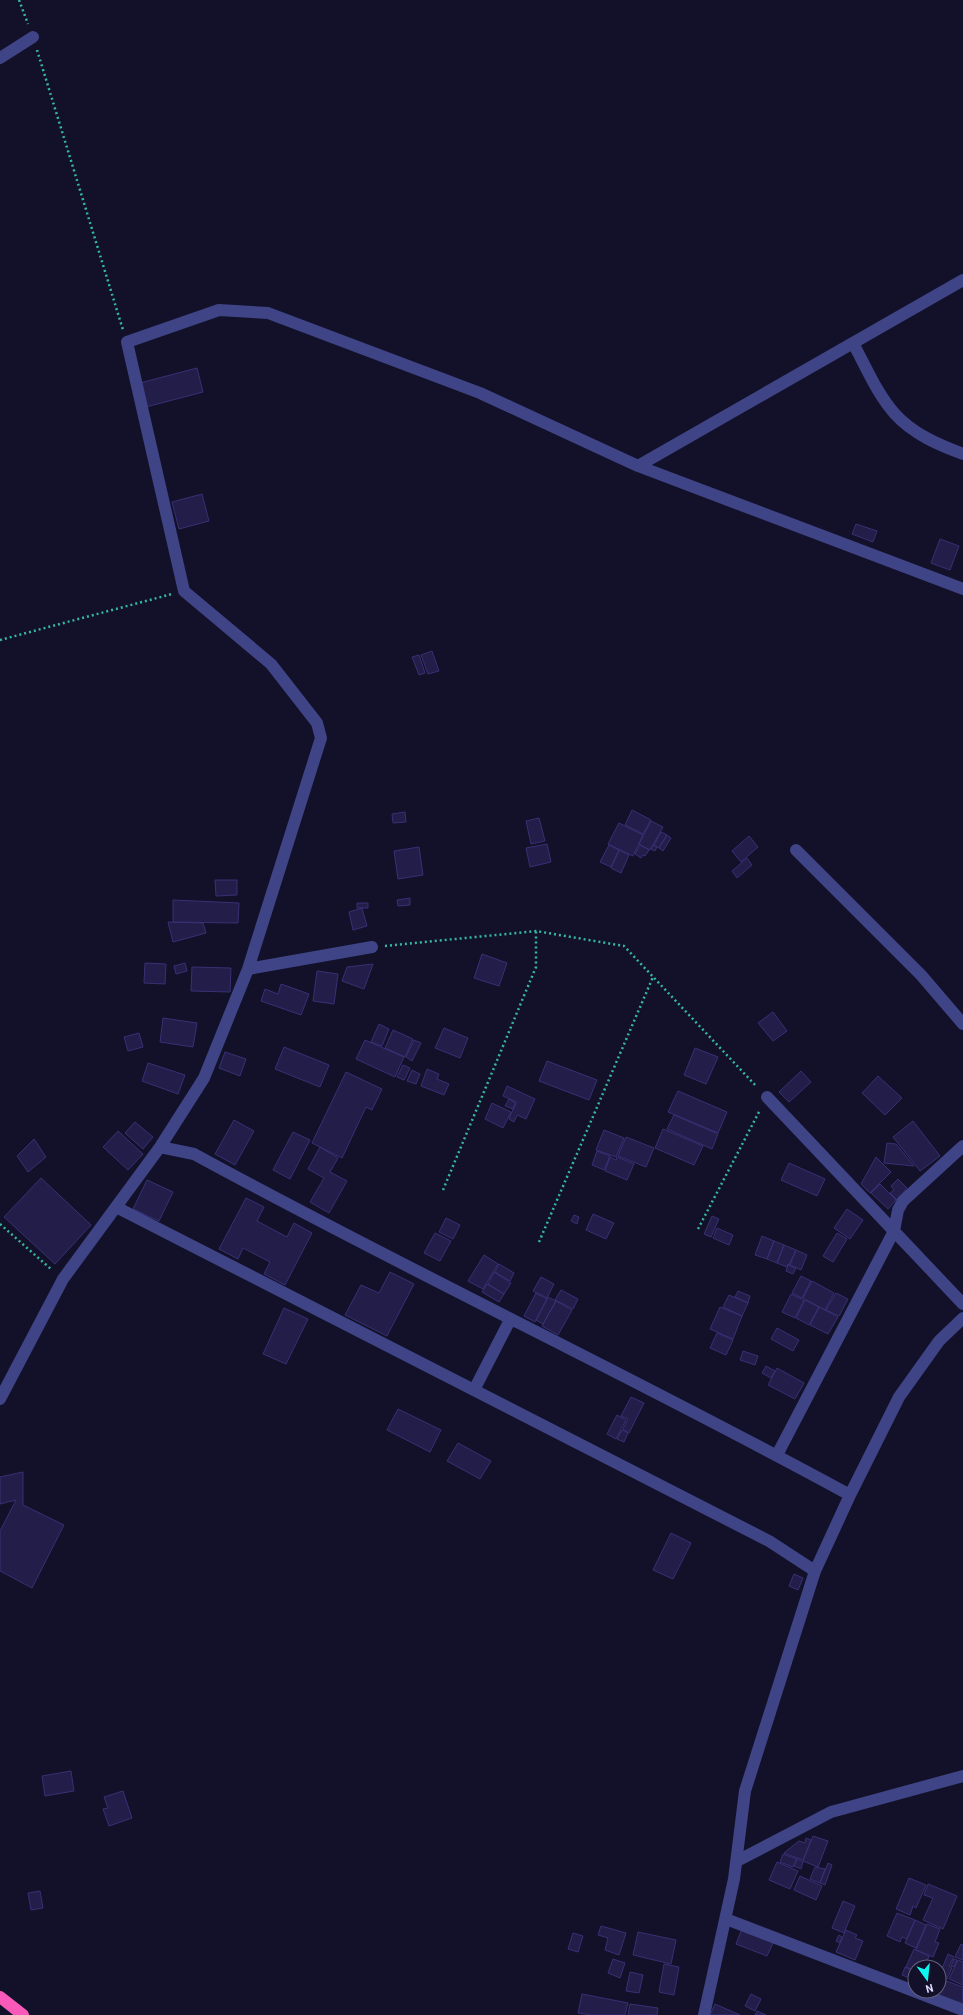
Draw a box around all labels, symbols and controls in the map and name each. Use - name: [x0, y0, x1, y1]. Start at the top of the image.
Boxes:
- north arrow: [907, 1959, 947, 1999]
- text: N: [924, 1982, 935, 1996]

